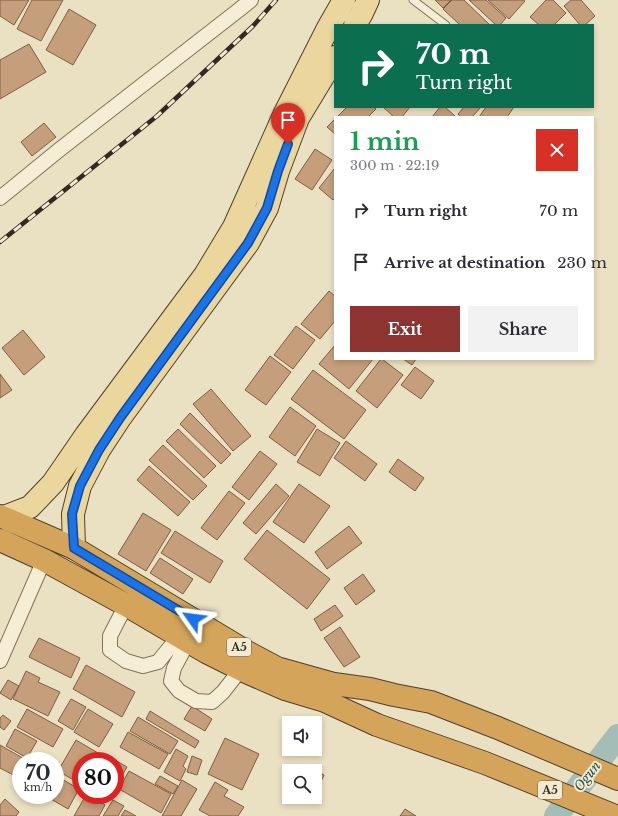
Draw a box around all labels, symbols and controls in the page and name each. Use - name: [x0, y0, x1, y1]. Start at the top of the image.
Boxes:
- text: 70 m: [416, 37, 490, 72]
- icon: right: [350, 40, 402, 92]
- text: Turn right: [416, 72, 512, 94]
- pin: [271, 103, 305, 144]
- icon: arrive: [277, 109, 299, 131]
- text: 1 min: [350, 127, 420, 156]
- button: close: [536, 129, 578, 171]
- text: 300 m · 22:19: [350, 157, 439, 174]
- icon: right: [350, 199, 372, 221]
- text: Turn right: [384, 201, 467, 220]
- text: 70 m: [539, 201, 578, 220]
- icon: arrive: [350, 251, 372, 273]
- text: Arrive at destination: [384, 253, 545, 272]
- text: 230 m: [557, 253, 607, 272]
- button: Exit: [350, 306, 460, 352]
- button: Share: [468, 306, 578, 352]
- position arrow: [172, 598, 214, 640]
- road number: A5: [227, 638, 251, 656]
- map controls: [282, 716, 322, 804]
- button: sound: [282, 716, 322, 756]
- speed limit sign: 80: [72, 752, 124, 804]
- water label: Ogun: [570, 758, 604, 795]
- text: 70: [25, 761, 51, 785]
- button: search: [282, 764, 322, 804]
- text: km/h: [24, 781, 52, 794]
- road number: A5: [538, 781, 562, 799]

